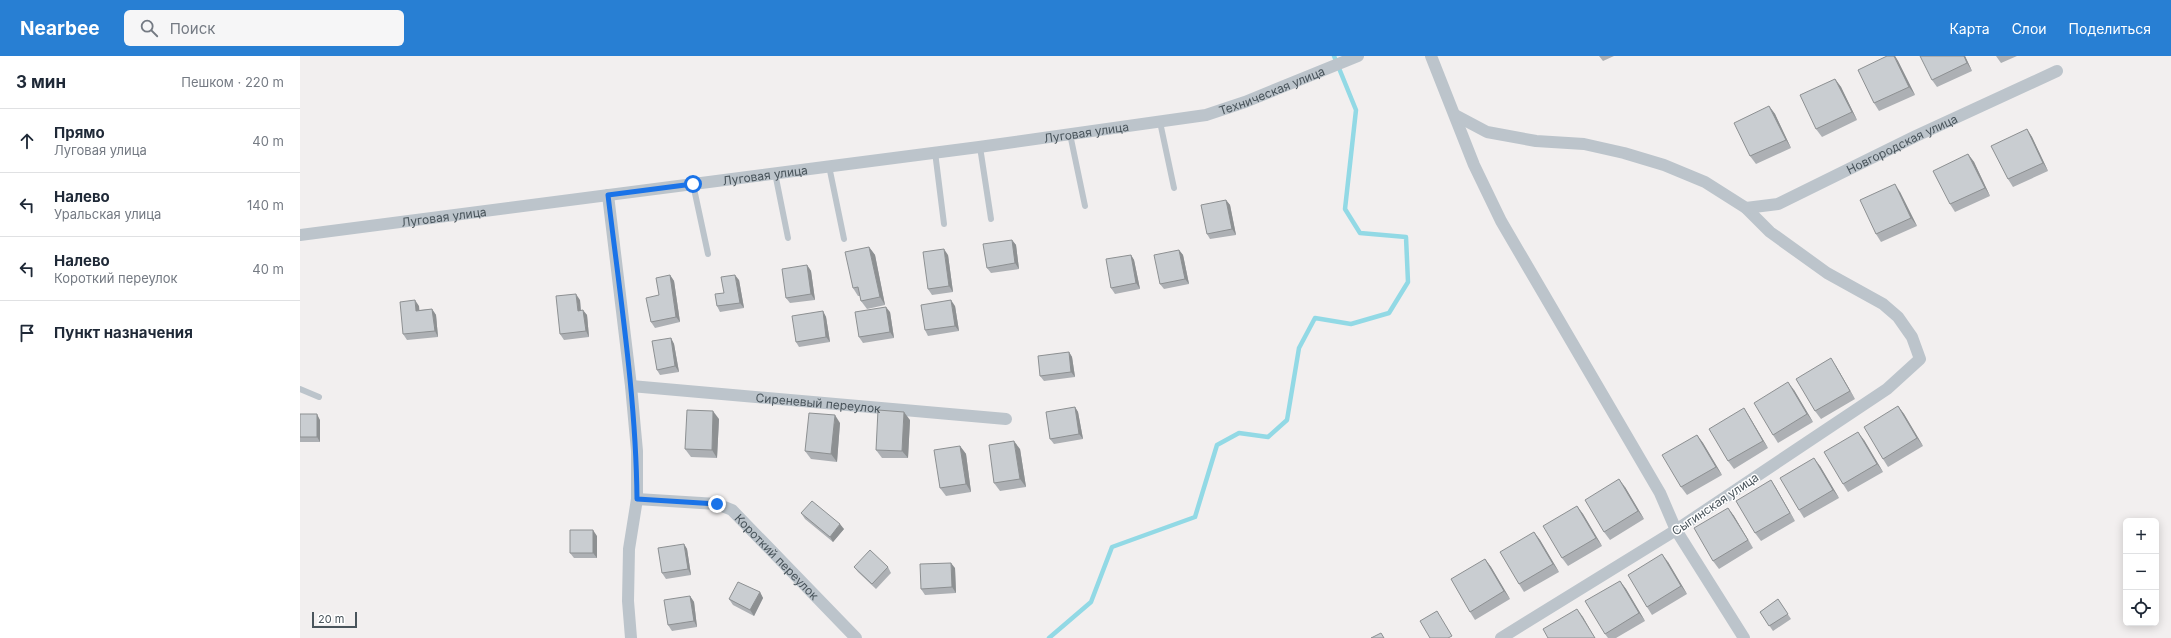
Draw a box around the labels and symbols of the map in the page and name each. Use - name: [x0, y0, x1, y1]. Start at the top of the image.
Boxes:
- street label: Техническая улица: [1217, 63, 1327, 118]
- street label: Новгородская улица: [1844, 110, 1960, 177]
- street label: Луговая улица: [1043, 118, 1130, 145]
- street label: Луговая улица: [722, 162, 809, 188]
- route start: [684, 175, 702, 193]
- street label: Луговая улица: [400, 203, 487, 229]
- street label: Сиреневый переулок: [755, 390, 882, 415]
- street label: Сыгинская улица: [1669, 469, 1761, 539]
- route end: [708, 495, 726, 513]
- street label: Короткий переулок: [732, 510, 822, 603]
- scale bar: [312, 610, 357, 629]

